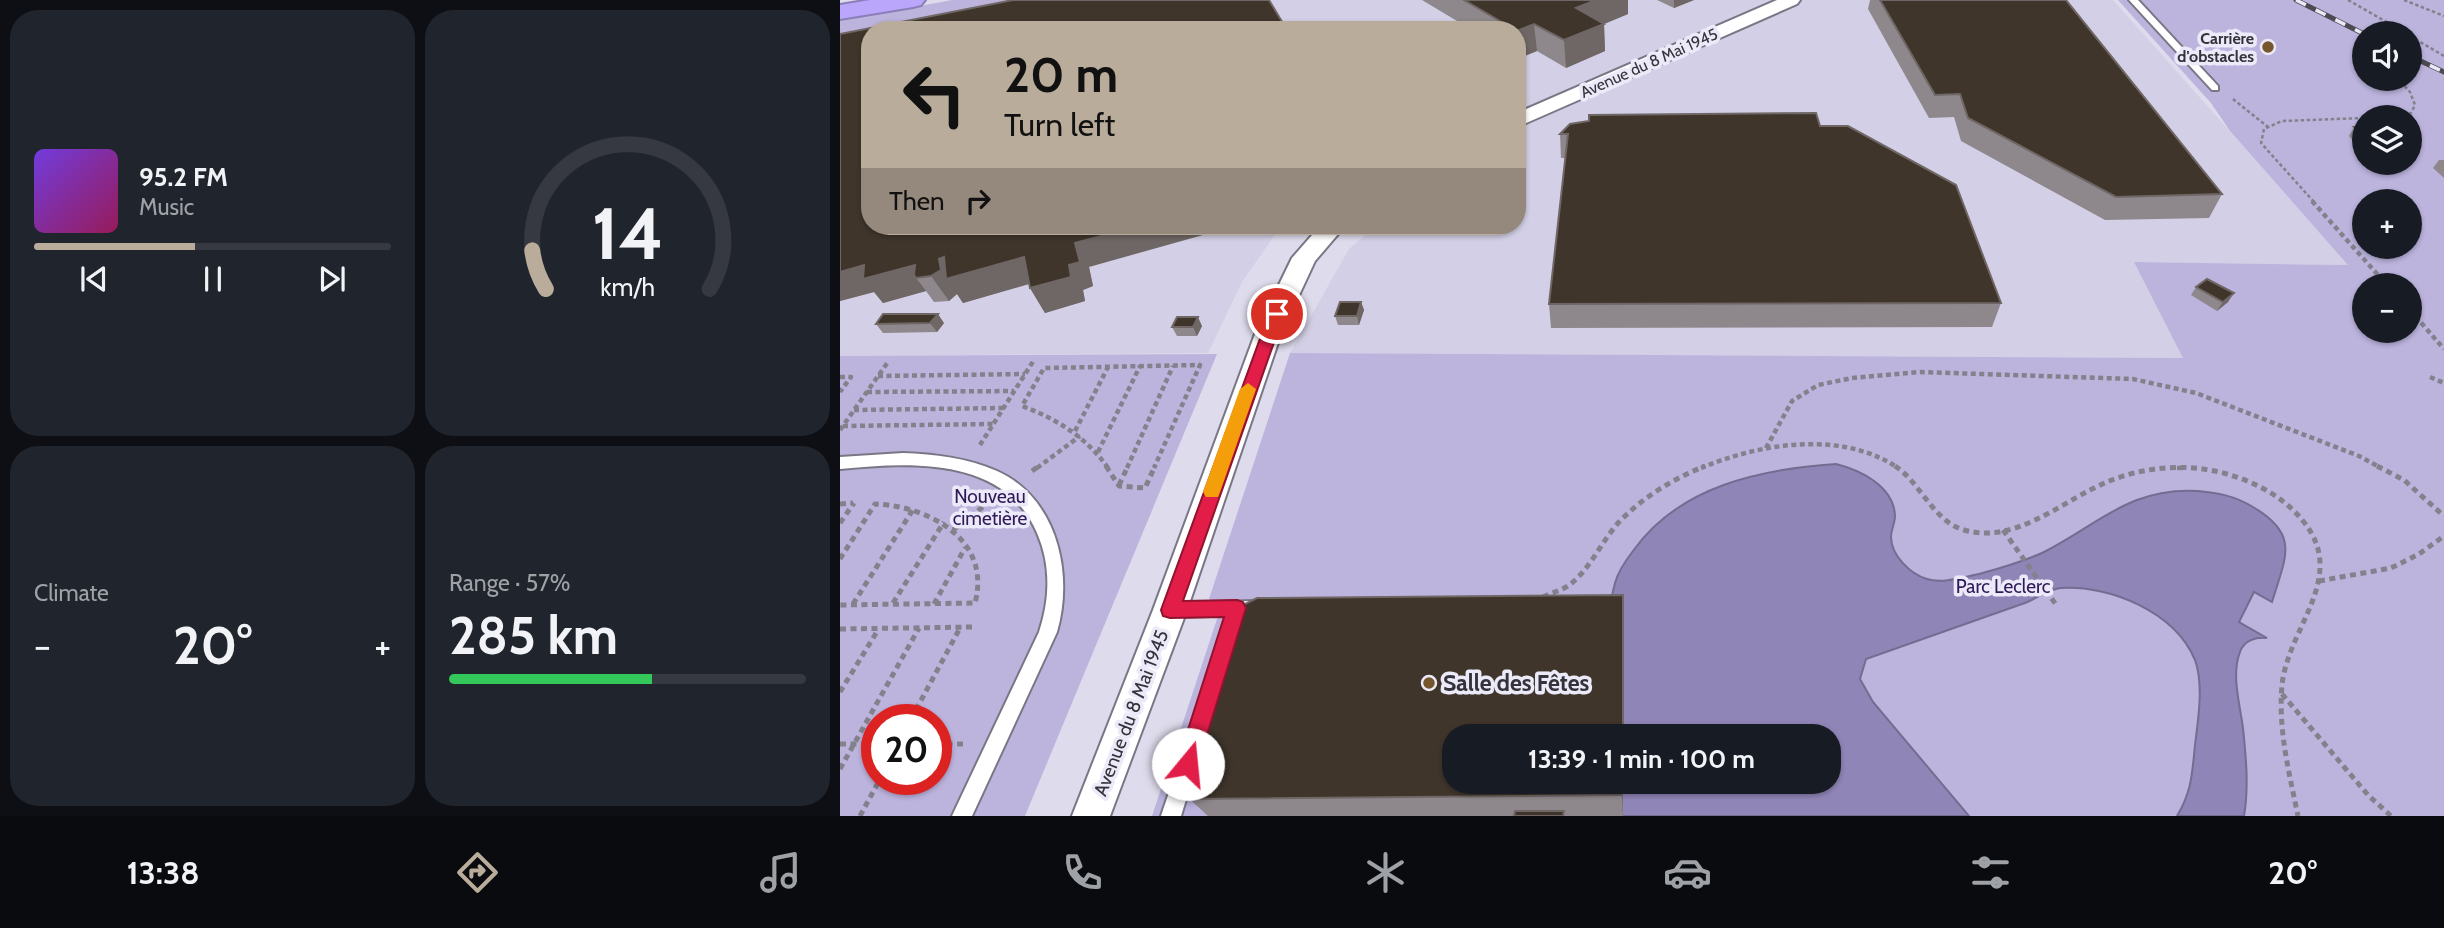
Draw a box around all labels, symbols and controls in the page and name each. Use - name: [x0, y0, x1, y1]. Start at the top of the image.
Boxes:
- map controls: [2352, 21, 2422, 343]
- button: sound: [2352, 21, 2422, 91]
- street label: Avenue du 8 Mai 1945: [1577, 24, 1721, 102]
- place label: Carrière d'obstacles: [2177, 29, 2254, 66]
- marker: Carrière d'obstacles: [2260, 39, 2276, 55]
- text: 20 m: [1004, 45, 1118, 104]
- icon: left: [889, 49, 980, 140]
- text: Turn left: [1004, 105, 1115, 144]
- button: layers: [2352, 105, 2422, 175]
- text: 95.2 FM: [139, 161, 228, 193]
- icon: right: [959, 182, 997, 220]
- text: Then: [889, 185, 945, 217]
- button: +: [2352, 189, 2422, 259]
- text: 14: [591, 190, 664, 278]
- text: Music: [139, 193, 194, 221]
- icon: previous: [75, 260, 113, 298]
- icon: pause: [194, 260, 232, 298]
- icon: next: [313, 260, 351, 298]
- text: km/h: [600, 272, 655, 302]
- button: −: [2352, 273, 2422, 343]
- pin: [1247, 284, 1307, 344]
- icon: arrive: [1258, 295, 1296, 333]
- park label: Nouveau cimetière: [953, 485, 1028, 530]
- text: Range · 57%: [449, 569, 570, 597]
- park label: Parc Leclerc: [1956, 575, 2051, 598]
- text: Climate: [34, 579, 109, 607]
- text: 285 km: [449, 604, 618, 667]
- text: 20°: [173, 614, 252, 677]
- text: −: [34, 622, 51, 669]
- text: +: [374, 622, 391, 669]
- street label: Avenue du 8 Mai 1945: [1089, 627, 1173, 799]
- place label: Salle des Fêtes: [1443, 669, 1590, 697]
- marker: Salle des Fêtes: [1421, 675, 1437, 691]
- speed limit sign: 20: [861, 704, 952, 795]
- position arrow: [1151, 727, 1225, 801]
- text: 13:39 · 1 min · 100 m: [1528, 743, 1755, 775]
- icon: directions: [453, 848, 502, 897]
- icon: music: [756, 848, 805, 897]
- icon: phone: [1058, 848, 1107, 897]
- icon: climate: [1361, 848, 1410, 897]
- icon: car: [1663, 848, 1712, 897]
- icon: filters: [1966, 848, 2015, 897]
- text: 13:38: [127, 853, 200, 892]
- text: 20°: [2268, 853, 2317, 892]

